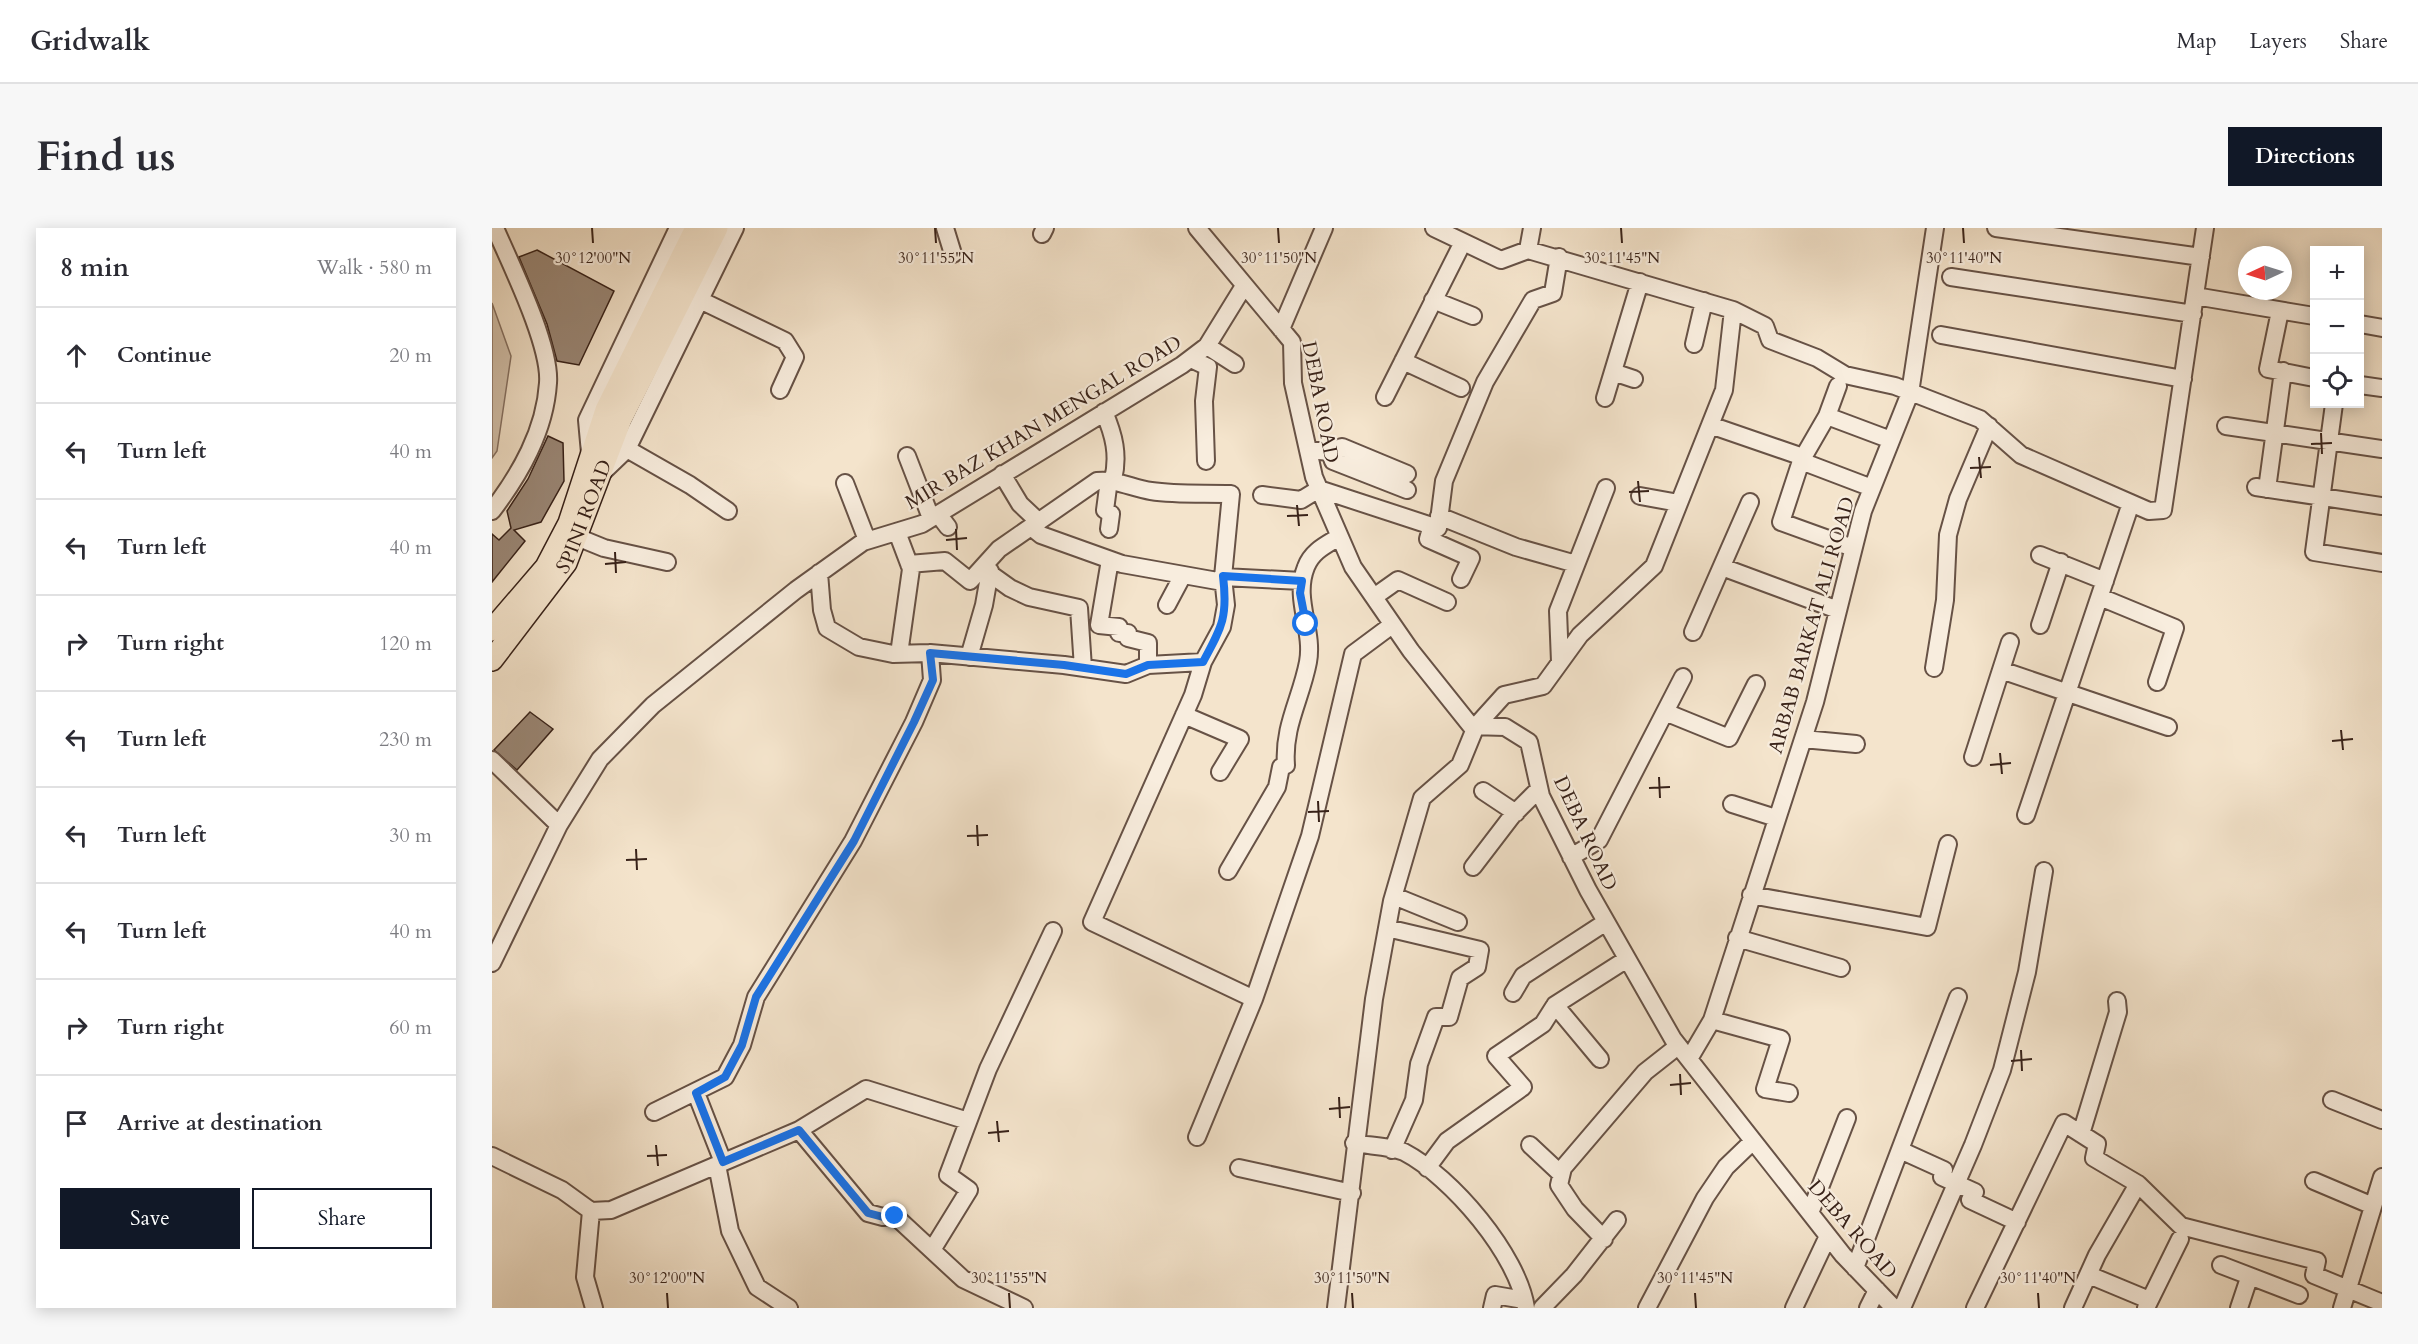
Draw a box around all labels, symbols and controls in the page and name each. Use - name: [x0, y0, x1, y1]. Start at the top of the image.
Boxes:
- text: Gridwalk: [30, 22, 150, 60]
- text: Map: [2177, 27, 2217, 56]
- text: Layers: [2250, 27, 2307, 56]
- text: Share: [2340, 27, 2388, 56]
- button: Directions: [2228, 127, 2382, 186]
- text: Find us: [36, 128, 176, 185]
- north arrow: [2238, 246, 2292, 300]
- map controls: [2310, 246, 2364, 408]
- button: +: [2310, 246, 2364, 300]
- text: 30°12'00"N: [555, 248, 631, 268]
- text: 30°11'55"N: [898, 248, 974, 268]
- text: 30°11'50"N: [1241, 248, 1317, 268]
- text: 30°11'45"N: [1584, 248, 1660, 268]
- text: 30°11'40"N: [1926, 248, 2002, 268]
- text: 8 min: [60, 250, 129, 285]
- text: Walk · 580 m: [317, 254, 432, 281]
- button: −: [2310, 300, 2364, 354]
- street label: MIR BAZ KHAN MENGAL ROAD: [900, 329, 1187, 516]
- icon: ahead: [60, 339, 93, 372]
- street label: DEBA ROAD: [1295, 339, 1346, 465]
- text: Continue: [117, 340, 212, 370]
- text: 20 m: [389, 342, 432, 369]
- button: locate: [2310, 354, 2364, 408]
- icon: left: [60, 435, 93, 468]
- text: Turn left: [117, 436, 206, 466]
- text: 40 m: [389, 438, 432, 465]
- street label: SPINI ROAD: [550, 456, 618, 579]
- street label: ARBAB BARKAT ALI ROAD: [1762, 494, 1861, 757]
- icon: left: [60, 531, 93, 564]
- text: Turn left: [117, 532, 206, 562]
- text: 40 m: [389, 534, 432, 561]
- route start: [1292, 610, 1318, 636]
- icon: right: [60, 627, 93, 660]
- text: Turn right: [117, 628, 224, 658]
- text: 120 m: [379, 630, 432, 657]
- icon: left: [60, 723, 93, 756]
- text: Turn left: [117, 724, 206, 754]
- text: 230 m: [379, 726, 432, 753]
- street label: DEBA ROAD: [1547, 772, 1624, 895]
- icon: left: [60, 819, 93, 852]
- text: Turn left: [117, 820, 206, 850]
- text: 30 m: [389, 822, 432, 849]
- icon: left: [60, 915, 93, 948]
- text: Turn left: [117, 916, 206, 946]
- text: 40 m: [389, 918, 432, 945]
- icon: right: [60, 1011, 93, 1044]
- text: Turn right: [117, 1012, 224, 1042]
- text: 60 m: [389, 1014, 432, 1041]
- icon: arrive: [60, 1107, 93, 1140]
- text: Arrive at destination: [117, 1108, 322, 1138]
- street label: DEBA ROAD: [1802, 1174, 1903, 1285]
- button: Save: [60, 1188, 240, 1249]
- button: Share: [252, 1188, 432, 1249]
- route end: [881, 1202, 907, 1228]
- text: 30°12'00"N: [629, 1268, 705, 1288]
- text: 30°11'55"N: [971, 1268, 1047, 1288]
- text: 30°11'50"N: [1314, 1268, 1390, 1288]
- text: 30°11'45"N: [1657, 1268, 1733, 1288]
- text: 30°11'40"N: [2000, 1268, 2076, 1288]

